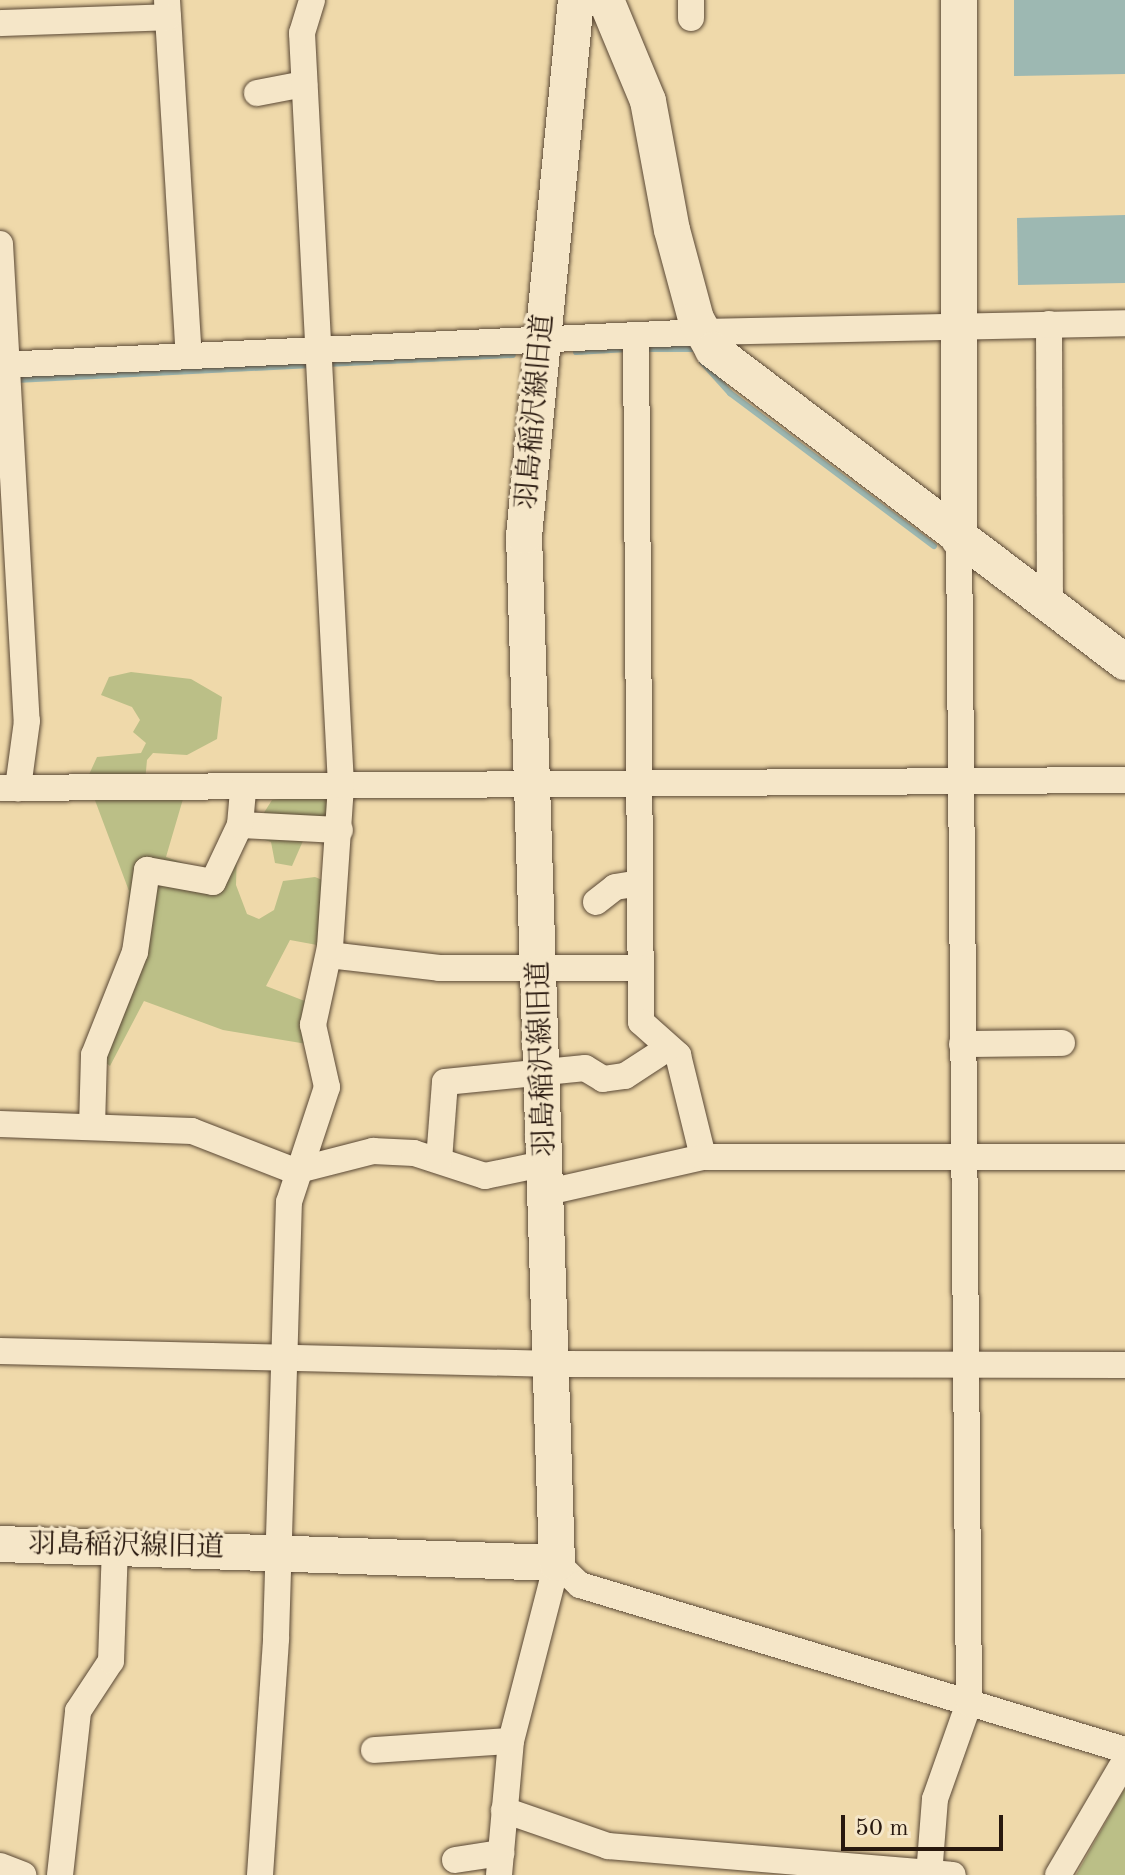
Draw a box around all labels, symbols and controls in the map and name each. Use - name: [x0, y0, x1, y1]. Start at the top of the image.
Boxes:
- street label: 羽島稲沢線旧道: [511, 313, 561, 511]
- street label: 羽島稲沢線旧道: [523, 960, 563, 1158]
- street label: 羽島稲沢線旧道: [28, 1528, 224, 1566]
- scale bar: [845, 1799, 1007, 1849]
- text: 50 m: [855, 1817, 909, 1841]

